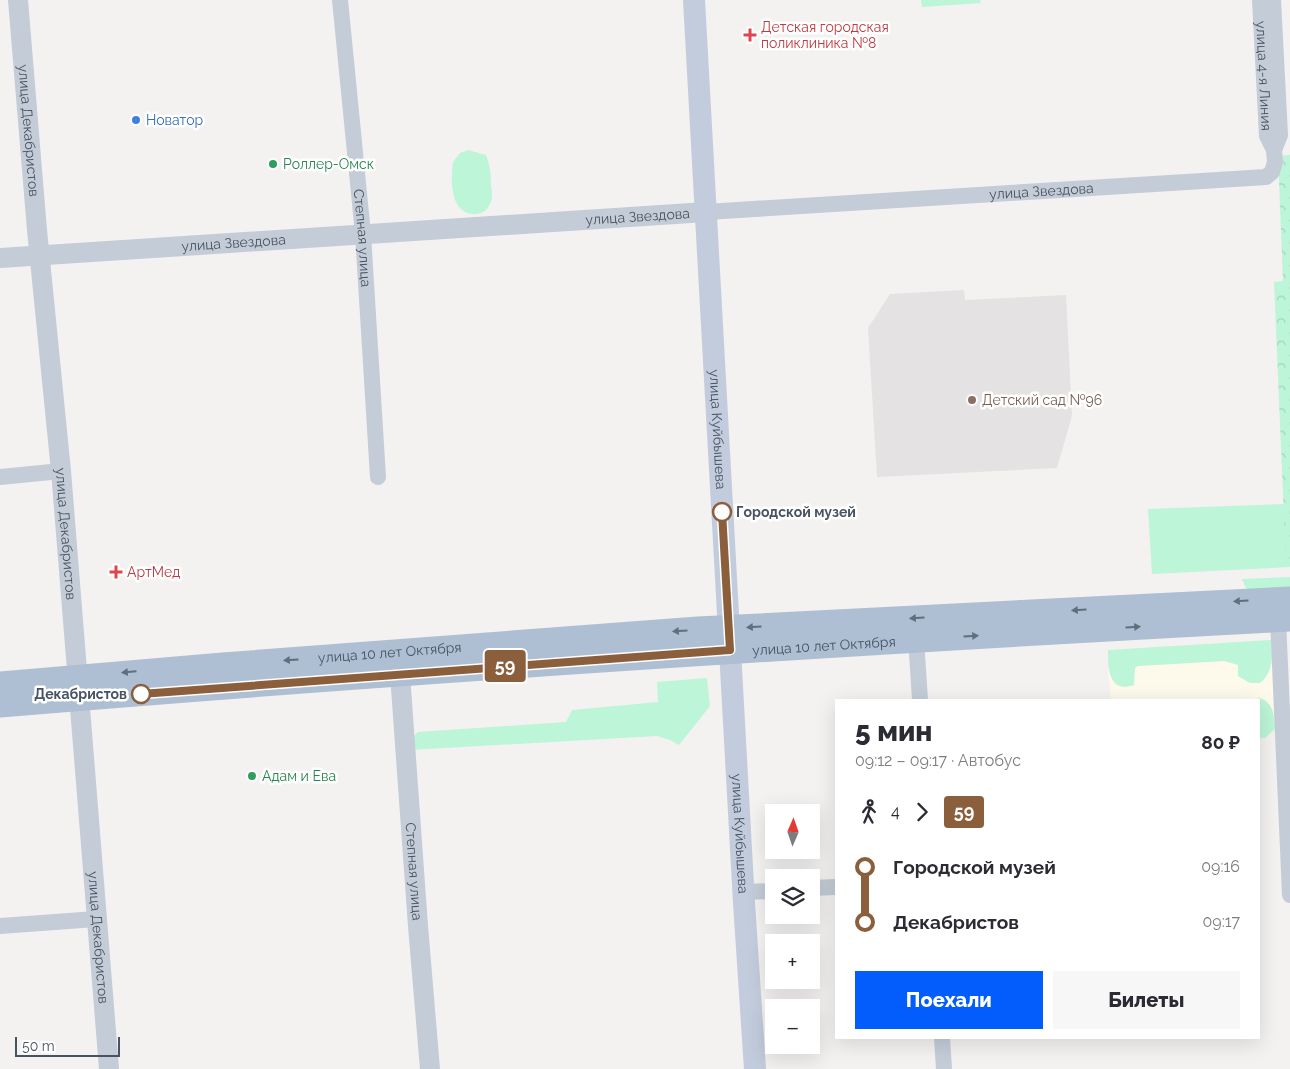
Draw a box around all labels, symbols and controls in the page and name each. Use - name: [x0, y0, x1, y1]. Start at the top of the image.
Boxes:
- place label: Детская городская поликлиника №8: [761, 19, 889, 51]
- street label: улица 4-я Линия: [1253, 21, 1275, 131]
- marker: Детская городская поликлиника №8: [743, 28, 757, 42]
- street label: улица Декабристов: [15, 64, 42, 197]
- place label: Новатор: [146, 112, 204, 128]
- marker: Новатор: [130, 114, 142, 126]
- place label: Роллер-Омск: [283, 156, 374, 172]
- marker: Роллер-Омск: [267, 158, 279, 170]
- street label: улица Звездова: [989, 180, 1094, 202]
- street label: Степная улица: [351, 188, 374, 287]
- street label: улица Звездова: [585, 205, 690, 228]
- street label: улица Звездова: [181, 231, 286, 254]
- street label: улица Куйбышева: [706, 369, 729, 490]
- place label: Детский сад №96: [982, 392, 1102, 408]
- marker: Детский сад №96: [966, 394, 978, 406]
- street label: улица Декабристов: [53, 467, 79, 601]
- marker: Городской музей: [712, 502, 732, 522]
- place label: Городской музей: [736, 504, 856, 520]
- place label: АртМед: [127, 564, 180, 580]
- marker: АртМед: [109, 565, 123, 579]
- one-way arrow: [1233, 598, 1249, 606]
- one-way arrow: [1071, 606, 1087, 614]
- one-way arrow: [909, 615, 925, 623]
- one-way arrow: [1126, 622, 1142, 630]
- one-way arrow: [746, 623, 762, 631]
- one-way arrow: [672, 627, 688, 635]
- one-way arrow: [963, 631, 979, 639]
- street label: улица 10 лет Октября: [752, 633, 896, 658]
- street label: улица 10 лет Октября: [317, 639, 462, 666]
- line badge: 59: [482, 650, 528, 682]
- text: 59: [495, 655, 515, 676]
- one-way arrow: [283, 656, 299, 664]
- one-way arrow: [121, 669, 137, 677]
- marker: Декабристов: [131, 684, 151, 704]
- place label: Декабристов: [34, 686, 127, 702]
- text: 5 мин: [855, 715, 932, 748]
- text: 80 ₽: [1201, 731, 1240, 753]
- text: 09:12 – 09:17 · Автобус: [855, 751, 1021, 770]
- place label: Адам и Ева: [262, 768, 336, 784]
- marker: Адам и Ева: [246, 770, 258, 782]
- street label: улица Куйбышева: [729, 773, 751, 894]
- icon: walk: [855, 798, 883, 826]
- icon: forward: [908, 798, 936, 826]
- text: 59: [954, 801, 974, 822]
- text: 4: [891, 802, 900, 821]
- north arrow: [765, 804, 820, 859]
- map controls: [765, 804, 820, 1054]
- street label: Степная улица: [403, 822, 426, 921]
- text: Городской музей: [893, 856, 1056, 878]
- text: 09:16: [1201, 857, 1240, 876]
- button: layers: [765, 869, 820, 924]
- street label: улица Декабристов: [85, 871, 112, 1004]
- text: Декабристов: [893, 911, 1019, 933]
- text: 09:17: [1203, 912, 1240, 931]
- button: +: [765, 934, 820, 989]
- button: Поехали: [855, 971, 1043, 1029]
- button: Билеты: [1053, 971, 1240, 1029]
- button: −: [765, 999, 820, 1054]
- scale bar: [15, 1034, 120, 1057]
- text: 50 m: [22, 1038, 55, 1054]

